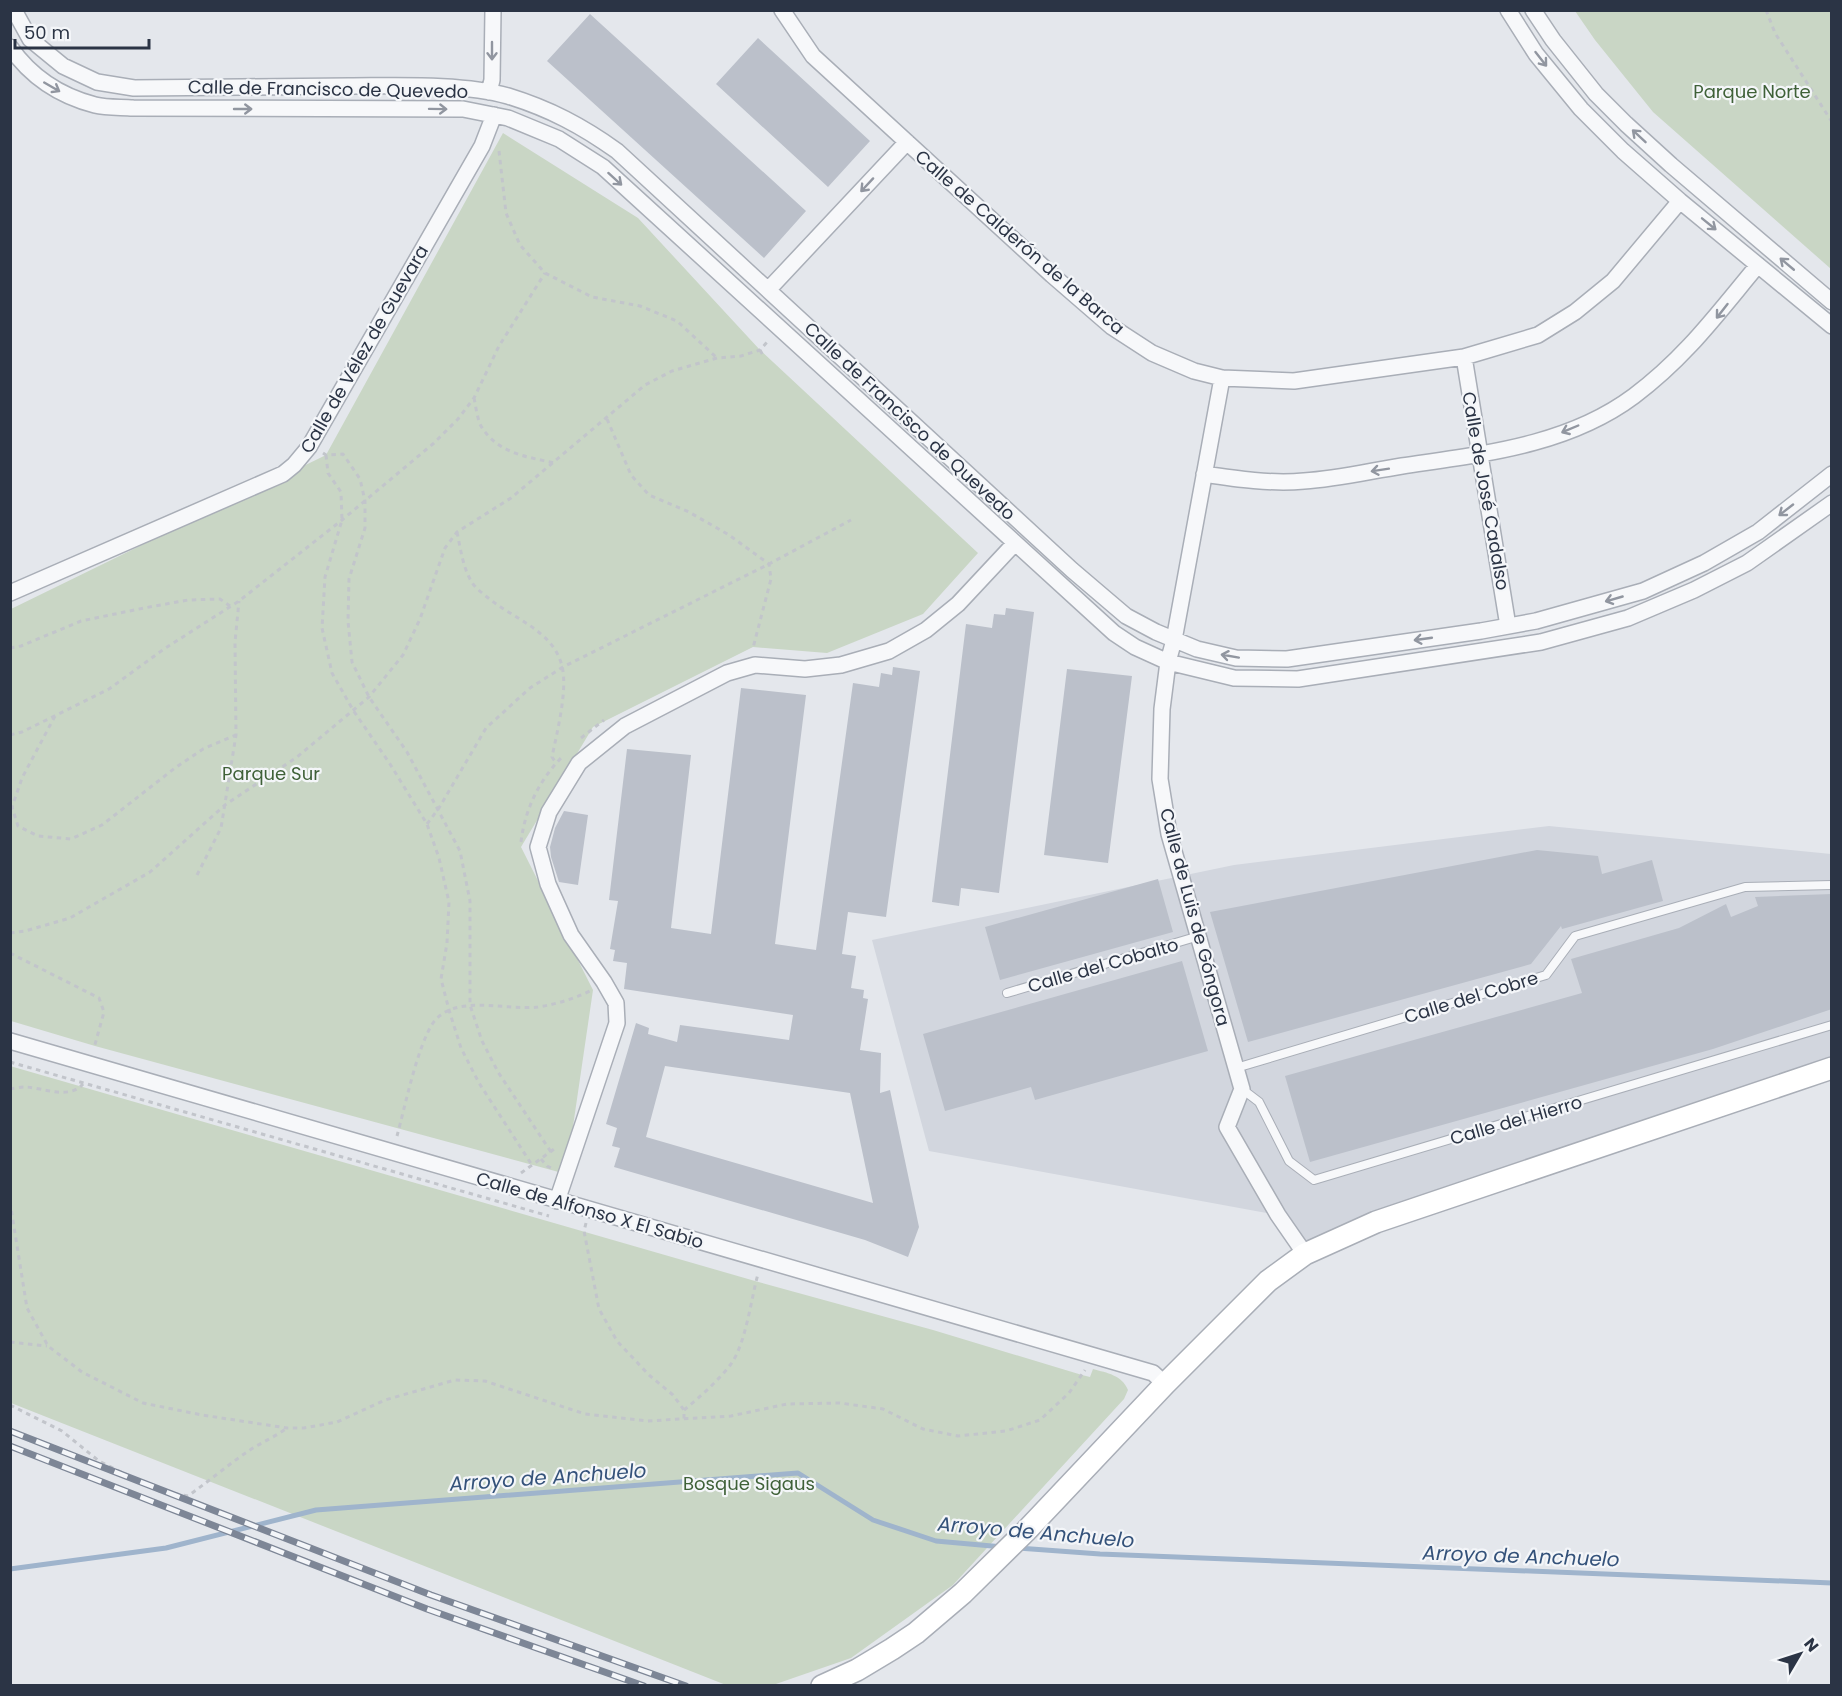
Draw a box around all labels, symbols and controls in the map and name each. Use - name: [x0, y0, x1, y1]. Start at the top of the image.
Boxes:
- scale bar: [15, 12, 148, 50]
- text: 50 m: [24, 20, 70, 45]
- one-way arrow: [486, 41, 498, 61]
- one-way arrow: [1534, 50, 1547, 66]
- street label: Calle de Francisco de Quevedo: [188, 74, 468, 104]
- park label: Parque Norte: [1693, 79, 1811, 104]
- one-way arrow: [43, 81, 60, 93]
- one-way arrow: [233, 103, 253, 115]
- one-way arrow: [428, 103, 448, 115]
- one-way arrow: [1632, 129, 1647, 143]
- street label: Calle de Calderón de la Barca: [910, 144, 1130, 340]
- one-way arrow: [608, 172, 623, 186]
- one-way arrow: [860, 177, 874, 192]
- one-way arrow: [1701, 218, 1717, 231]
- street label: Calle de Vélez de Guevara: [294, 240, 434, 458]
- one-way arrow: [1779, 257, 1795, 270]
- one-way arrow: [1715, 302, 1728, 318]
- street label: Calle de Francisco de Quevedo: [799, 316, 1021, 526]
- street label: Calle de José Cadalso: [1456, 390, 1516, 592]
- one-way arrow: [1562, 424, 1580, 435]
- one-way arrow: [1371, 464, 1391, 475]
- one-way arrow: [1778, 504, 1794, 517]
- one-way arrow: [1604, 594, 1623, 605]
- one-way arrow: [1414, 634, 1434, 645]
- one-way arrow: [1220, 650, 1240, 661]
- park label: Parque Sur: [222, 761, 320, 786]
- street label: Calle de Luis de Góngora: [1154, 805, 1236, 1029]
- street label: Calle del Cobalto: [1025, 932, 1181, 998]
- street label: Calle del Cobre: [1401, 965, 1541, 1029]
- street label: Calle del Hierro: [1447, 1089, 1585, 1151]
- street label: Calle de Alfonso X El Sabio: [473, 1166, 707, 1254]
- water label: Arroyo de Anchuelo: [448, 1456, 647, 1498]
- park label: Bosque Sigaus: [683, 1471, 815, 1496]
- water label: Arroyo de Anchuelo: [936, 1509, 1135, 1555]
- water label: Arroyo de Anchuelo: [1421, 1539, 1620, 1573]
- north arrow: [1770, 1624, 1830, 1684]
- text: N: [1799, 1633, 1824, 1657]

